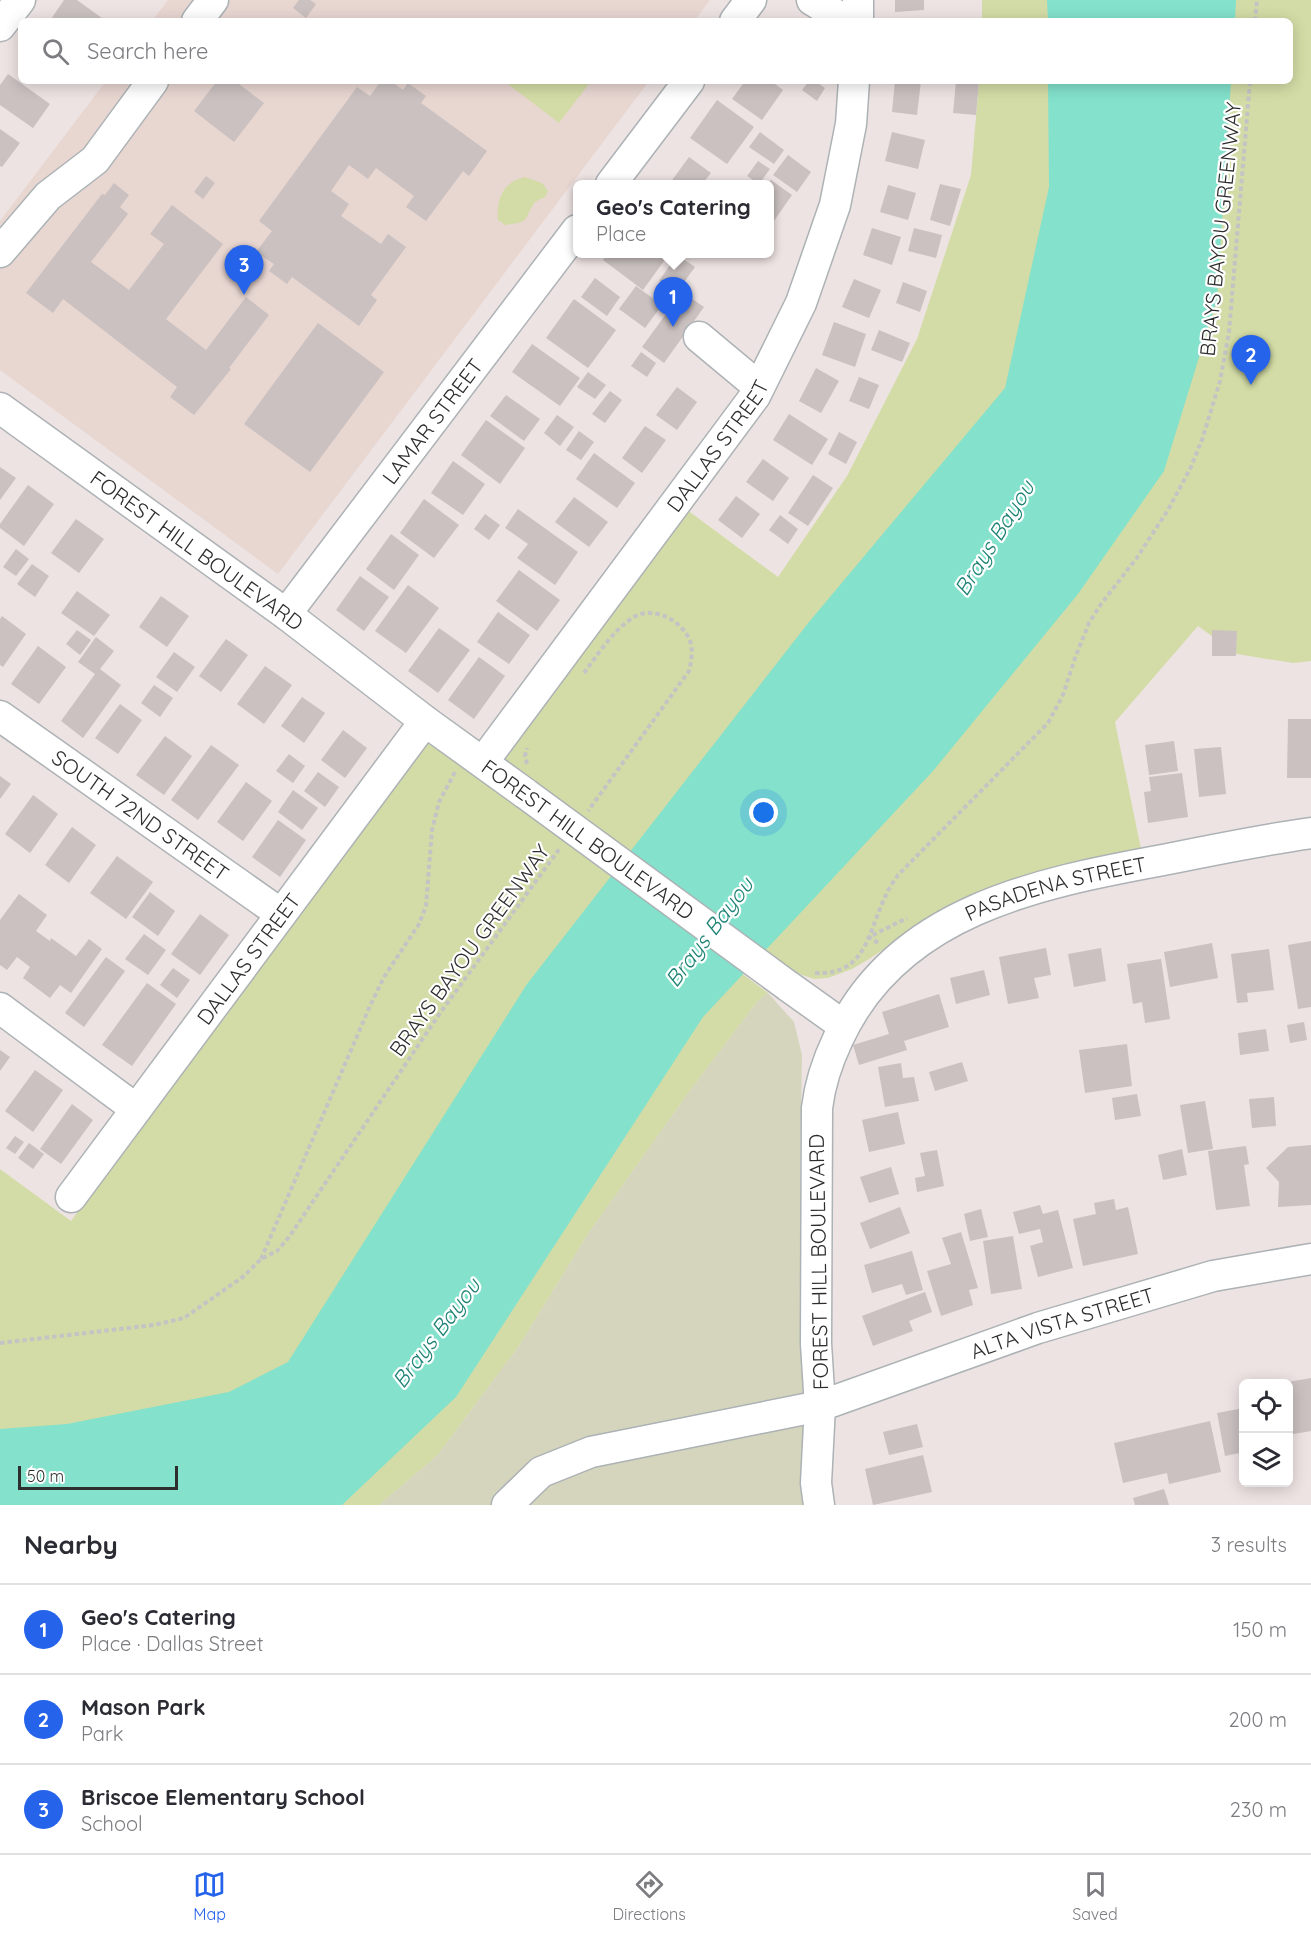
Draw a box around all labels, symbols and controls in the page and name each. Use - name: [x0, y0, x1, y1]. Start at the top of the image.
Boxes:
- search box: [18, 18, 1293, 84]
- icon: search: [39, 35, 72, 68]
- text: Search here: [87, 37, 208, 65]
- street label: BRAYS BAYOU GREENWAY: [1194, 100, 1246, 357]
- popup: [573, 180, 774, 258]
- text: Geo's Catering: [596, 193, 751, 221]
- text: Place: [596, 221, 646, 246]
- pin: 3: [224, 246, 264, 295]
- pin: 1: [654, 278, 692, 327]
- pin: 2: [1232, 336, 1270, 385]
- street label: LAMAR STREET: [376, 353, 488, 489]
- street label: DALLAS STREET: [661, 375, 774, 517]
- street label: FOREST HILL BOULEVARD: [86, 465, 309, 636]
- water label: Brays Bayou: [948, 474, 1041, 601]
- street label: SOUTH 72ND STREET: [47, 744, 234, 886]
- street label: FOREST HILL BOULEVARD: [477, 753, 699, 925]
- your location: [749, 798, 778, 827]
- street label: BRAYS BAYOU GREENWAY: [383, 839, 555, 1061]
- street label: PASADENA STREET: [960, 850, 1148, 926]
- water label: Brays Bayou: [659, 870, 760, 992]
- street label: DALLAS STREET: [191, 888, 306, 1030]
- street label: FOREST HILL BOULEVARD: [803, 1134, 833, 1390]
- water label: Brays Bayou: [386, 1271, 487, 1393]
- street label: ALTA VISTA STREET: [967, 1281, 1157, 1364]
- map controls: [1239, 1379, 1293, 1487]
- button: locate: [1239, 1379, 1293, 1433]
- button: layers: [1239, 1433, 1293, 1487]
- scale bar: [18, 1463, 178, 1490]
- text: 50 m: [27, 1466, 64, 1486]
- text: Nearby: [24, 1528, 118, 1561]
- text: 3 results: [1211, 1532, 1287, 1557]
- text: Geo's Catering: [81, 1603, 236, 1631]
- text: 1: [40, 1617, 47, 1642]
- text: 150 m: [1233, 1617, 1287, 1642]
- text: Place · Dallas Street: [81, 1631, 263, 1656]
- text: Mason Park: [81, 1693, 205, 1721]
- text: 2: [38, 1707, 49, 1732]
- text: 200 m: [1228, 1707, 1287, 1732]
- text: Park: [81, 1721, 123, 1746]
- text: Briscoe Elementary School: [81, 1783, 365, 1811]
- text: 3: [38, 1797, 49, 1822]
- text: 230 m: [1230, 1797, 1287, 1822]
- text: School: [81, 1811, 143, 1836]
- tab: Map: [193, 1868, 226, 1924]
- tab: Directions: [613, 1868, 686, 1924]
- tab: Saved: [1072, 1868, 1118, 1924]

